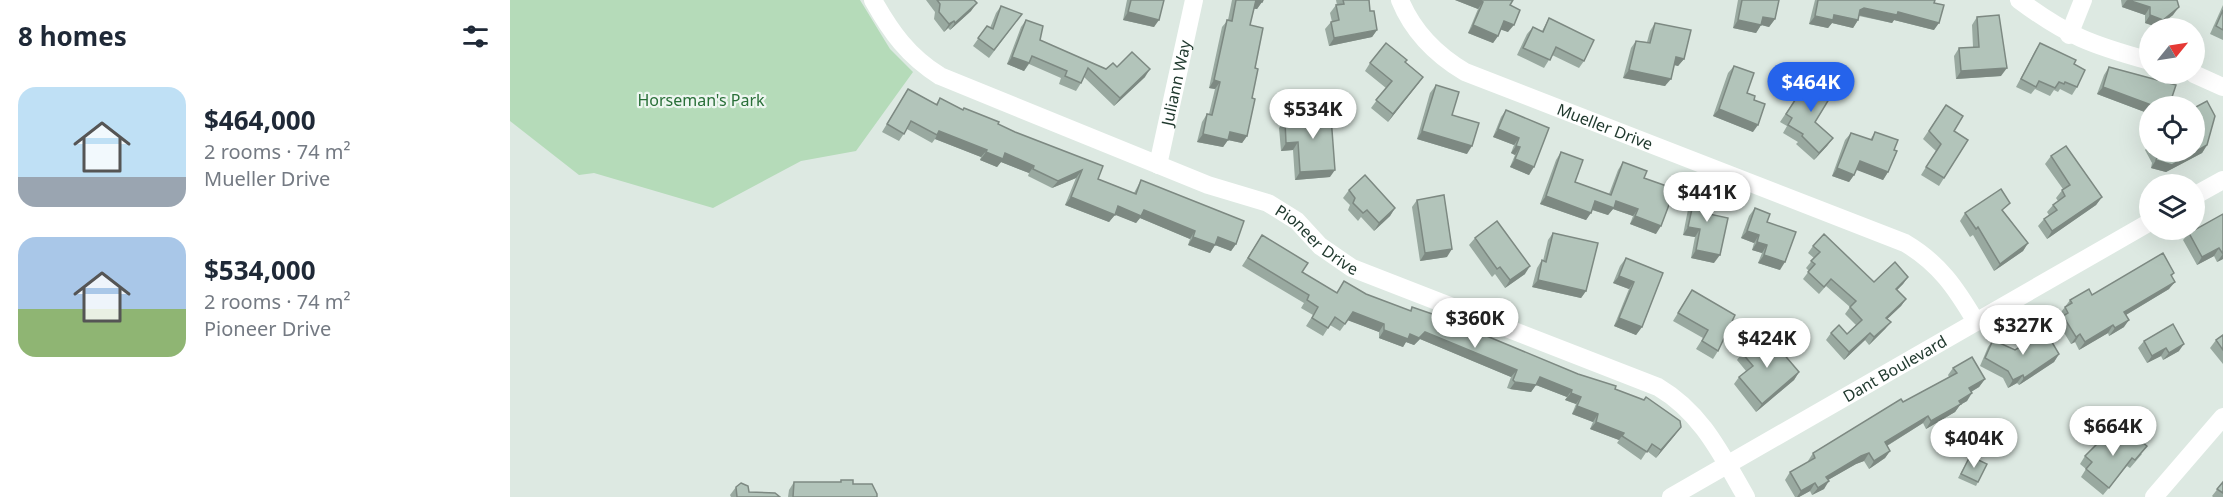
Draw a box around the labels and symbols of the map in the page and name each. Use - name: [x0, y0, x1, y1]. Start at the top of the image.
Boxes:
- north arrow: [2139, 18, 2205, 84]
- street label: Juliann Way: [1155, 37, 1196, 130]
- pin: $464K: [1769, 62, 1853, 113]
- park label: Horseman's Park: [637, 89, 765, 111]
- pin: $534K: [1271, 89, 1355, 140]
- street label: Mueller Drive: [1554, 98, 1656, 155]
- pin: $441K: [1665, 172, 1749, 223]
- street label: Pioneer Drive: [1271, 199, 1361, 280]
- pin: $360K: [1433, 298, 1517, 349]
- pin: $327K: [1981, 305, 2065, 356]
- pin: $424K: [1725, 318, 1809, 369]
- street label: Dant Boulevard: [1839, 330, 1951, 407]
- pin: $664K: [2071, 406, 2155, 457]
- pin: $404K: [1932, 418, 2016, 469]

